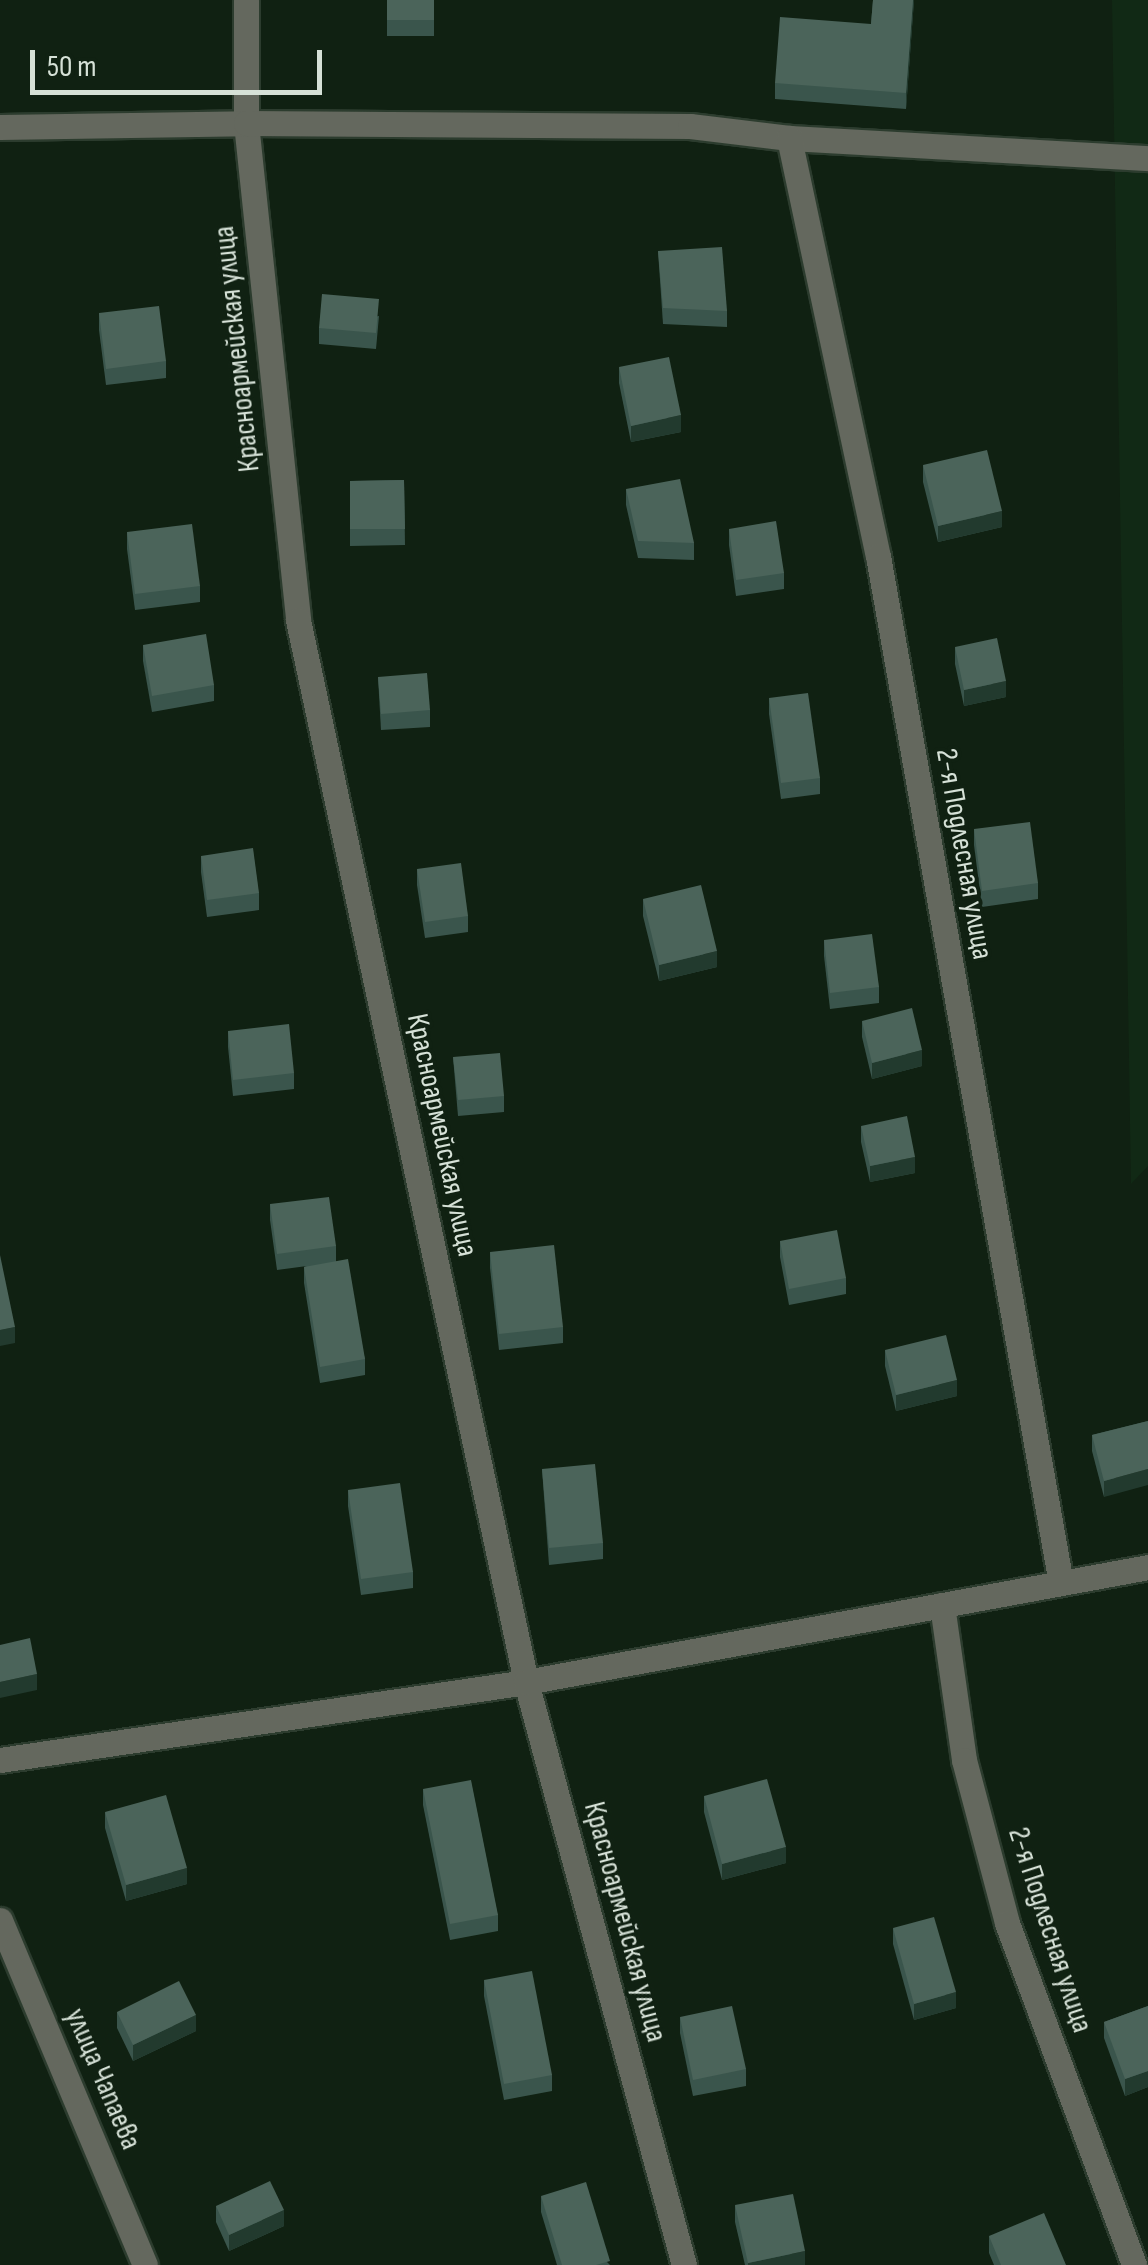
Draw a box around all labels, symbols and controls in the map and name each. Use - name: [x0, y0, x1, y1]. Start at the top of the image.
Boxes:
- scale bar: [35, 30, 328, 92]
- text: 50 m: [47, 49, 96, 85]
- street label: Красноармейская улица: [206, 224, 268, 474]
- street label: 2-я Подлесная улица: [928, 746, 1000, 962]
- street label: Красноармейская улица: [399, 1010, 485, 1260]
- street label: Красноармейская улица: [576, 1798, 674, 2046]
- street label: 2-я Подлесная улица: [1000, 1823, 1100, 2037]
- street label: улица Чапаева: [57, 2003, 149, 2155]

